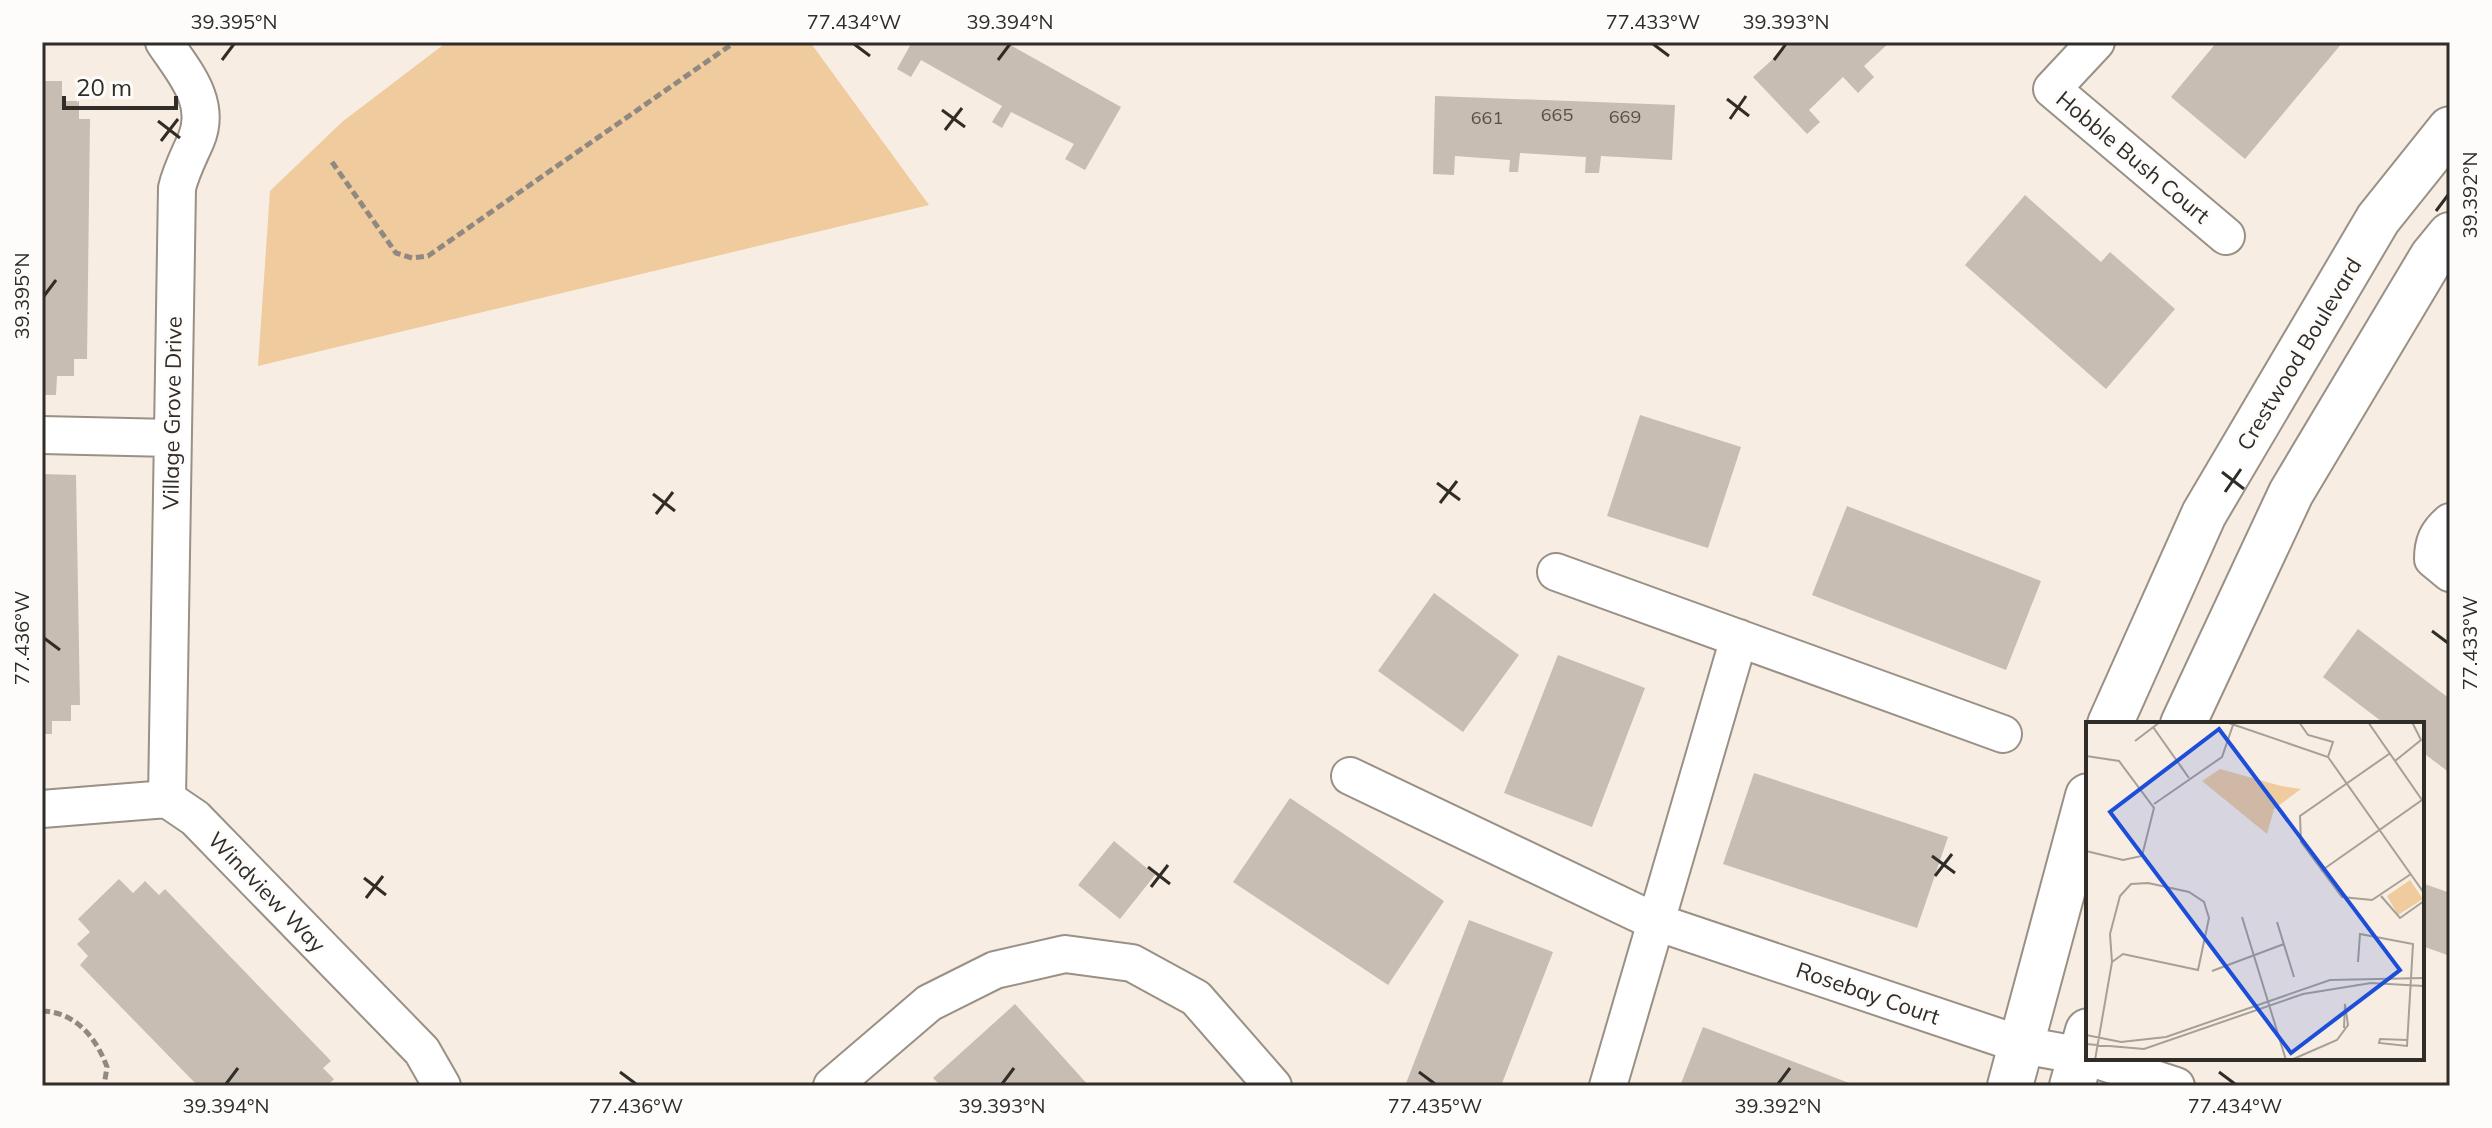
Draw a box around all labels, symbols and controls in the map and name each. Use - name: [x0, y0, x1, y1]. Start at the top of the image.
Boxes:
- text: 39.395°N: [191, 9, 277, 34]
- text: 77.434°W: [807, 9, 901, 34]
- text: 39.394°N: [967, 9, 1053, 34]
- text: 77.433°W: [1606, 9, 1700, 34]
- text: 39.393°N: [1743, 9, 1829, 34]
- scale bar: [64, 60, 176, 110]
- text: 20 m: [76, 72, 132, 102]
- street label: Hobble Bush Court: [2051, 85, 2216, 230]
- house number: 665: [1541, 103, 1573, 126]
- house number: 669: [1609, 105, 1641, 128]
- house number: 661: [1471, 106, 1503, 129]
- text: 39.392°N: [2457, 152, 2482, 238]
- text: 39.395°N: [9, 253, 34, 339]
- street label: Crestwood Boulevard: [2230, 253, 2368, 455]
- street label: Village Grove Drive: [156, 316, 188, 510]
- text: 77.436°W: [9, 591, 34, 685]
- text: 77.433°W: [2457, 596, 2482, 690]
- inset map: [2086, 722, 2424, 1060]
- street label: Windview Way: [202, 826, 332, 959]
- street label: Rosebay Court: [1793, 955, 1944, 1031]
- text: 39.394°N: [183, 1093, 269, 1118]
- text: 77.436°W: [589, 1093, 683, 1118]
- text: 39.393°N: [959, 1093, 1045, 1118]
- text: 77.435°W: [1388, 1093, 1482, 1118]
- text: 39.392°N: [1735, 1093, 1821, 1118]
- text: 77.434°W: [2188, 1093, 2282, 1118]

